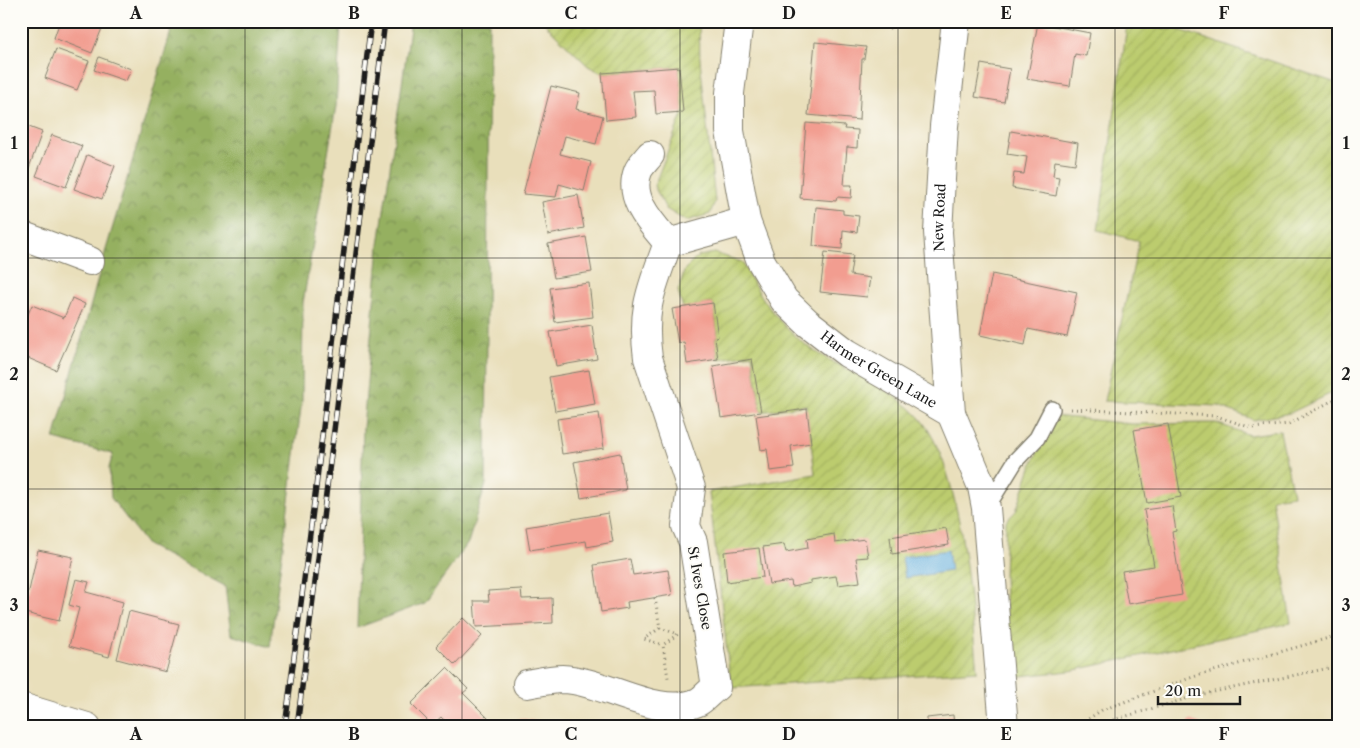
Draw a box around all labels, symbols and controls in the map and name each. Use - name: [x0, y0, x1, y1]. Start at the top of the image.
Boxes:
- text: A: [129, 3, 143, 23]
- text: B: [348, 3, 360, 23]
- text: C: [565, 3, 577, 23]
- text: D: [782, 3, 796, 23]
- text: E: [1000, 3, 1012, 23]
- text: F: [1219, 3, 1230, 23]
- text: 1: [10, 133, 18, 153]
- text: 1: [1342, 133, 1350, 153]
- street label: New Road: [929, 182, 950, 252]
- street label: Harmer Green Lane: [817, 327, 940, 412]
- text: 2: [9, 364, 19, 384]
- text: 2: [1341, 364, 1351, 384]
- street label: St Ives Close: [684, 545, 716, 631]
- text: 3: [9, 595, 19, 615]
- text: 3: [1341, 595, 1351, 615]
- scale bar: [1158, 673, 1240, 705]
- text: 20 m: [1165, 681, 1201, 700]
- text: A: [129, 724, 143, 744]
- text: B: [348, 724, 360, 744]
- text: C: [565, 724, 577, 744]
- text: D: [782, 724, 796, 744]
- text: E: [1000, 724, 1012, 744]
- text: F: [1219, 724, 1230, 744]

